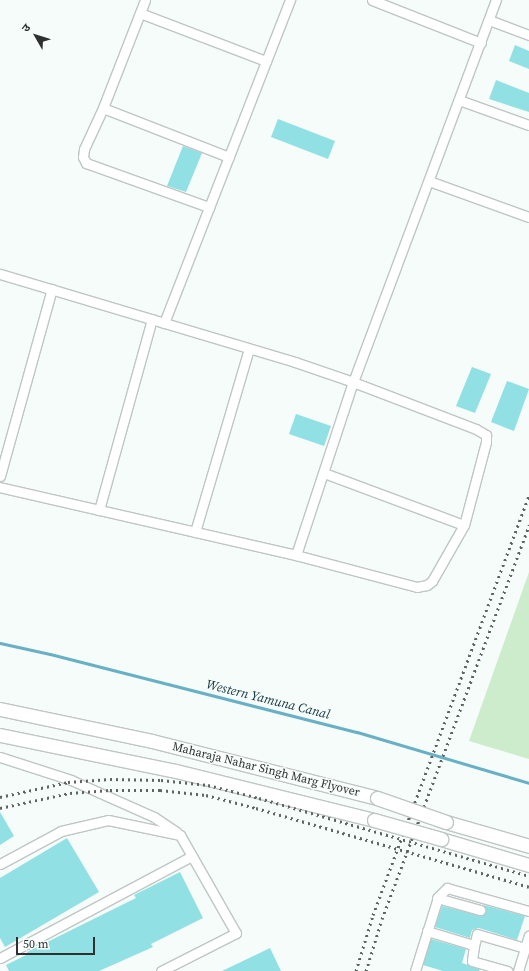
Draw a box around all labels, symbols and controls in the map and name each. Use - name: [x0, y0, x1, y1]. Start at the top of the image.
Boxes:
- north arrow: [16, 16, 56, 56]
- text: उ: [18, 21, 34, 35]
- water label: Western Yamuna Canal: [205, 677, 331, 723]
- street label: Maharaja Nahar Singh Marg Flyover: [171, 740, 361, 800]
- scale bar: [18, 929, 97, 955]
- text: 50 m: [23, 936, 49, 952]

